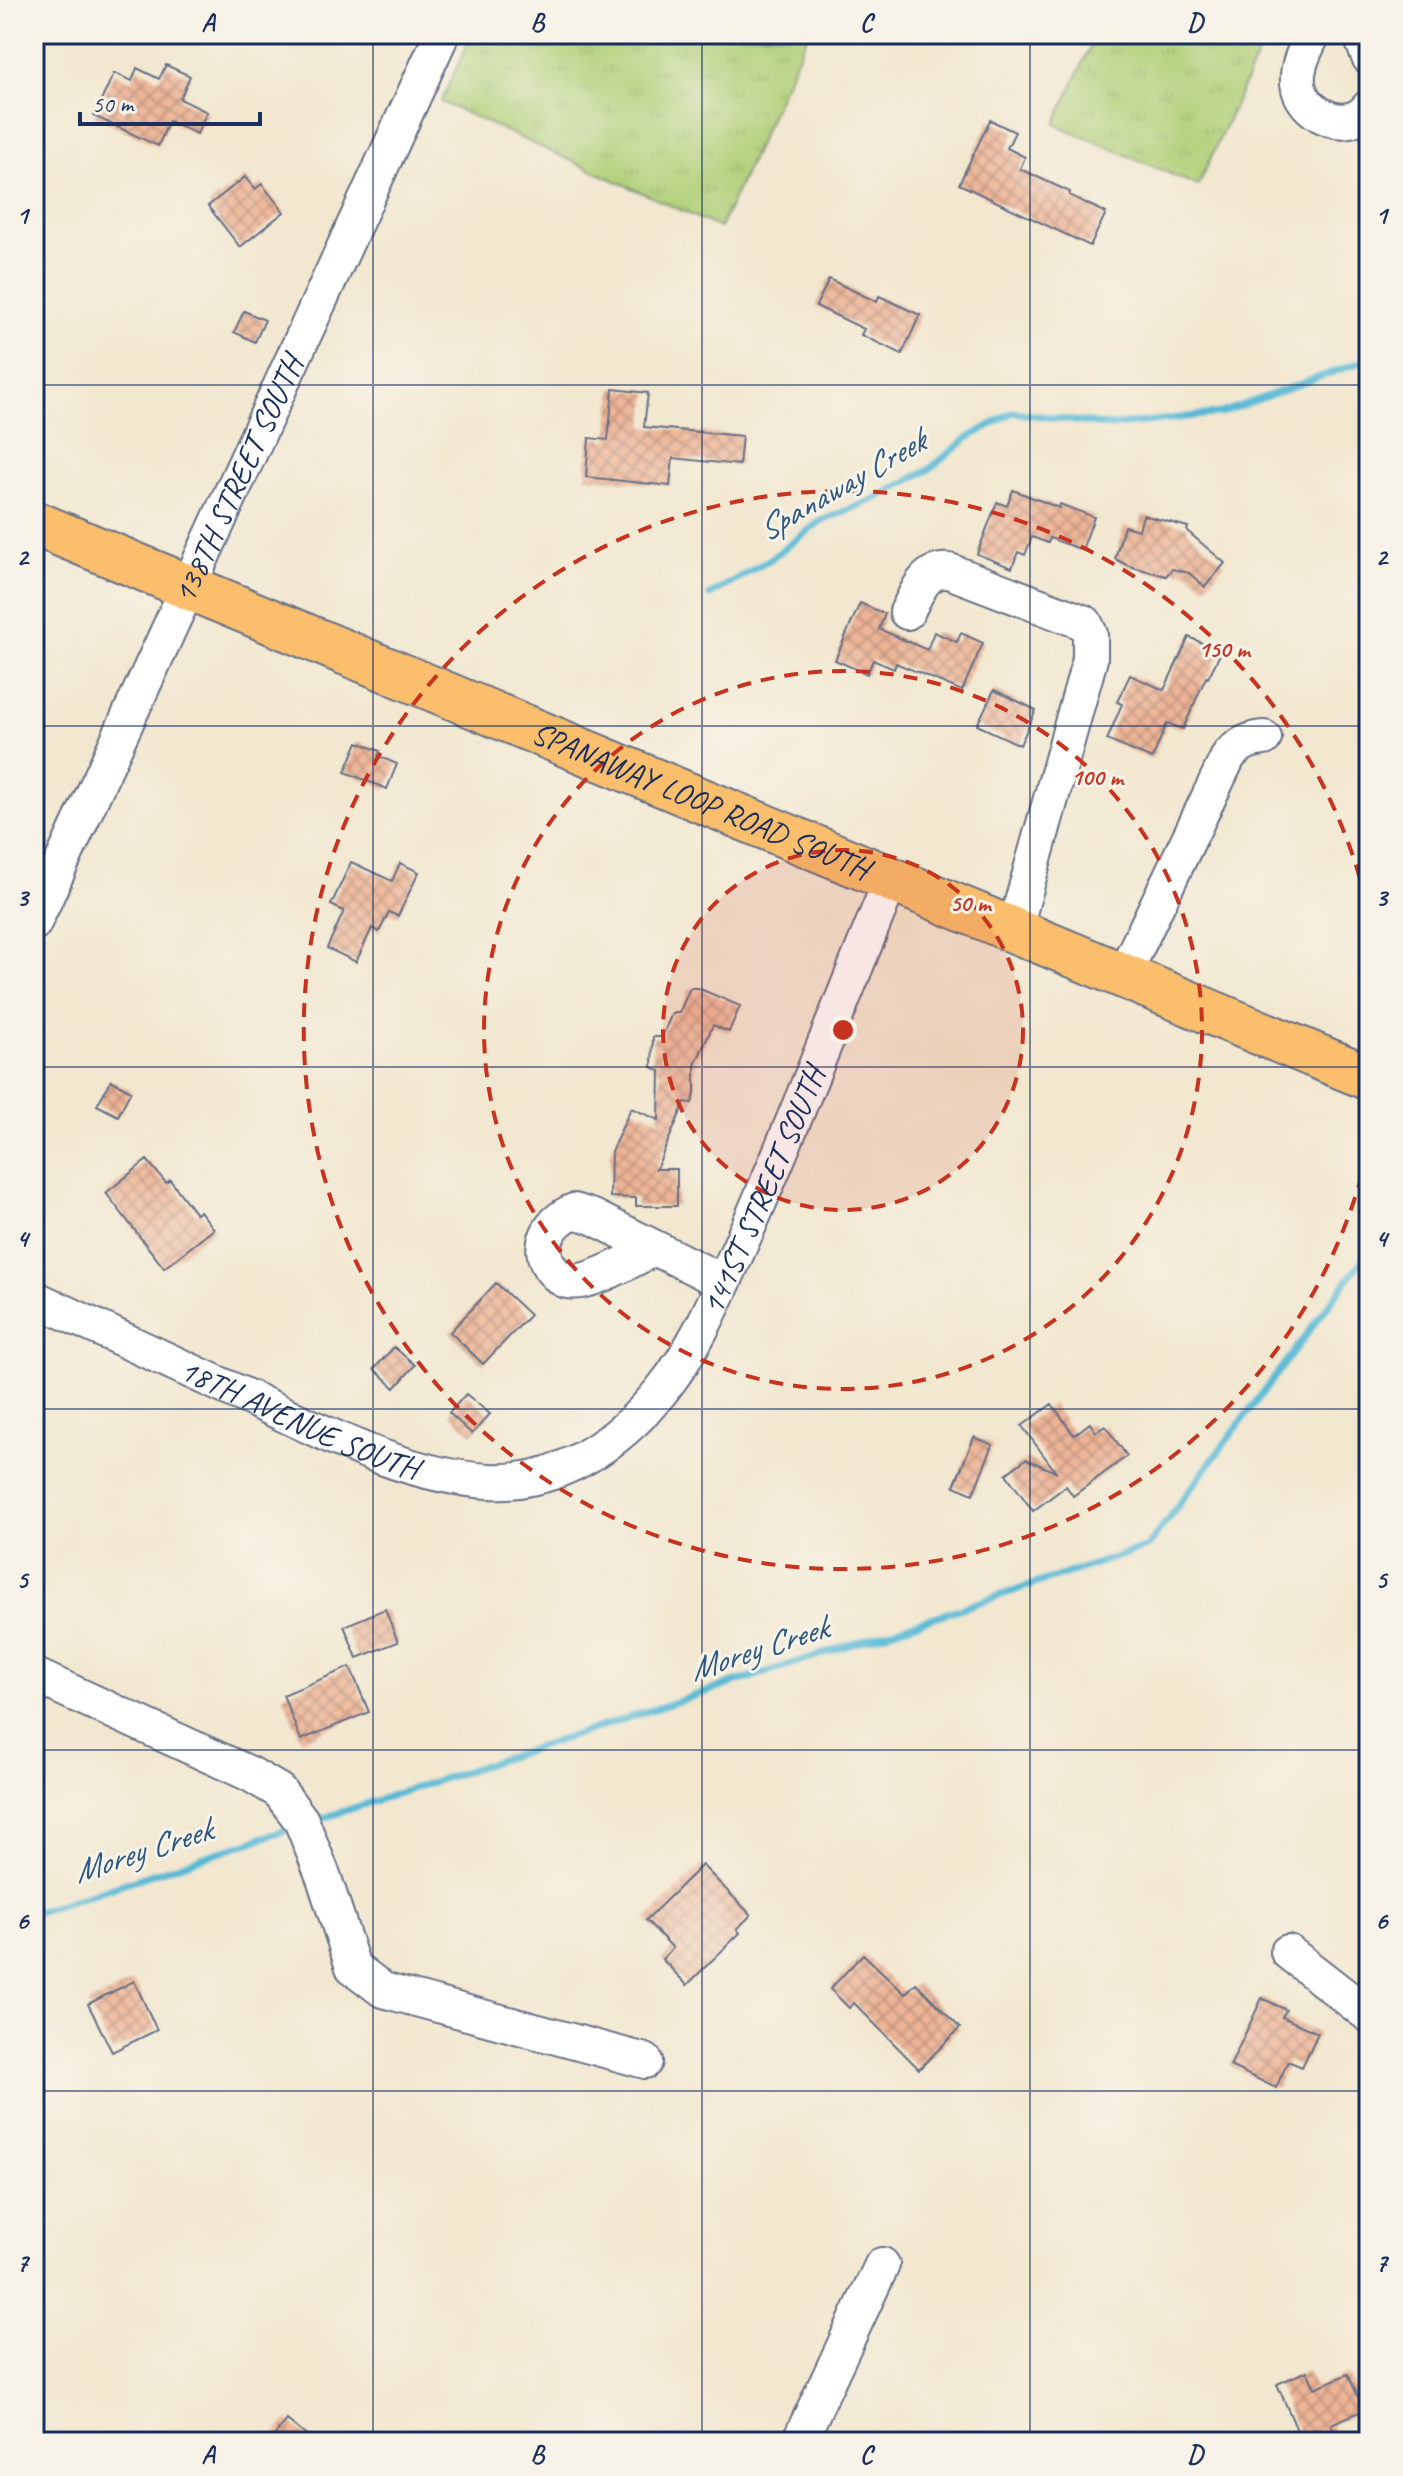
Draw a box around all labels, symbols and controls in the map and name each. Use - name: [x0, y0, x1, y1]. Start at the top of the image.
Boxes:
- text: A: [201, 6, 216, 39]
- text: B: [530, 6, 546, 39]
- text: C: [860, 6, 876, 39]
- text: D: [1187, 6, 1205, 39]
- scale bar: [80, 76, 260, 126]
- text: 50 m: [92, 89, 135, 119]
- text: 1: [16, 199, 31, 232]
- text: 1: [1375, 199, 1390, 232]
- street label: 138TH STREET SOUTH: [163, 345, 314, 609]
- water label: Spanaway Creek: [749, 416, 939, 550]
- text: 2: [16, 540, 30, 573]
- text: 2: [1375, 540, 1389, 573]
- text: 150 m: [1198, 634, 1252, 664]
- street label: SPANAWAY LOOP ROAD SOUTH: [526, 712, 880, 890]
- text: 100 m: [1071, 762, 1125, 792]
- text: 3: [16, 881, 30, 914]
- text: 3: [1375, 881, 1389, 914]
- text: 50 m: [950, 888, 993, 918]
- centre of rings: [829, 1016, 857, 1044]
- street label: 141ST STREET SOUTH: [691, 1056, 836, 1321]
- text: 4: [16, 1222, 31, 1255]
- text: 4: [1375, 1222, 1390, 1255]
- street label: 18TH AVENUE SOUTH: [174, 1349, 428, 1490]
- text: 5: [16, 1563, 30, 1596]
- text: 5: [1375, 1563, 1389, 1596]
- water label: Morey Creek: [683, 1604, 838, 1691]
- water label: Morey Creek: [67, 1806, 222, 1893]
- text: 6: [16, 1904, 30, 1937]
- text: 6: [1375, 1904, 1389, 1937]
- text: 7: [16, 2246, 30, 2279]
- text: 7: [1375, 2246, 1389, 2279]
- text: A: [201, 2438, 216, 2471]
- text: B: [530, 2438, 546, 2471]
- text: C: [860, 2438, 876, 2471]
- text: D: [1187, 2438, 1205, 2471]

